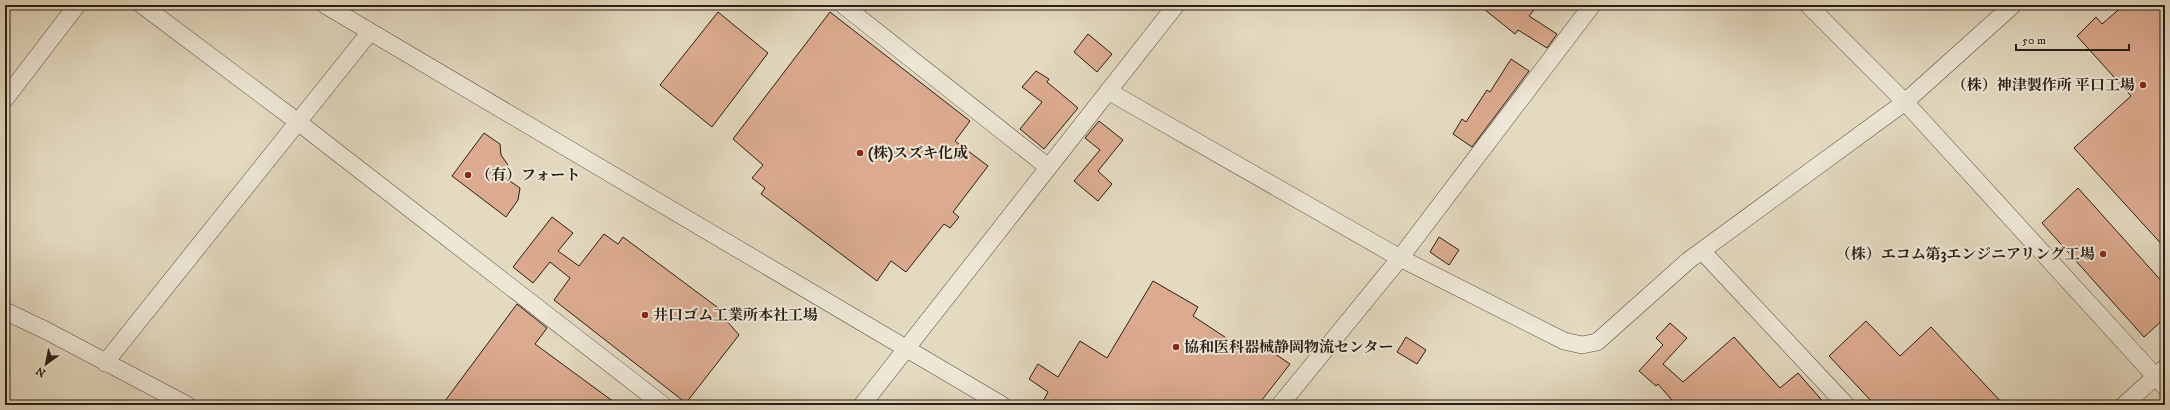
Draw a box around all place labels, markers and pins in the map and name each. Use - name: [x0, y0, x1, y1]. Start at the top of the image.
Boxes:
- place label: （株）神津製作所 平口工場: [1952, 76, 2135, 95]
- marker: （株）神津製作所 平口工場: [2138, 80, 2148, 90]
- place label: (株)スズキ化成: [868, 144, 968, 163]
- marker: (株)スズキ化成: [855, 148, 865, 158]
- place label: （有）フォート: [476, 166, 580, 185]
- marker: （有）フォート: [463, 170, 473, 180]
- place label: （株）エコム第3エンジニアリング工場: [1836, 245, 2095, 264]
- marker: （株）エコム第3エンジニアリング工場: [2098, 249, 2108, 259]
- place label: 井口ゴム工業所本社工場: [653, 306, 818, 325]
- marker: 井口ゴム工業所本社工場: [640, 310, 650, 320]
- place label: 協和医科器械静岡物流センター: [1184, 338, 1393, 357]
- marker: 協和医科器械静岡物流センター: [1171, 342, 1181, 352]

